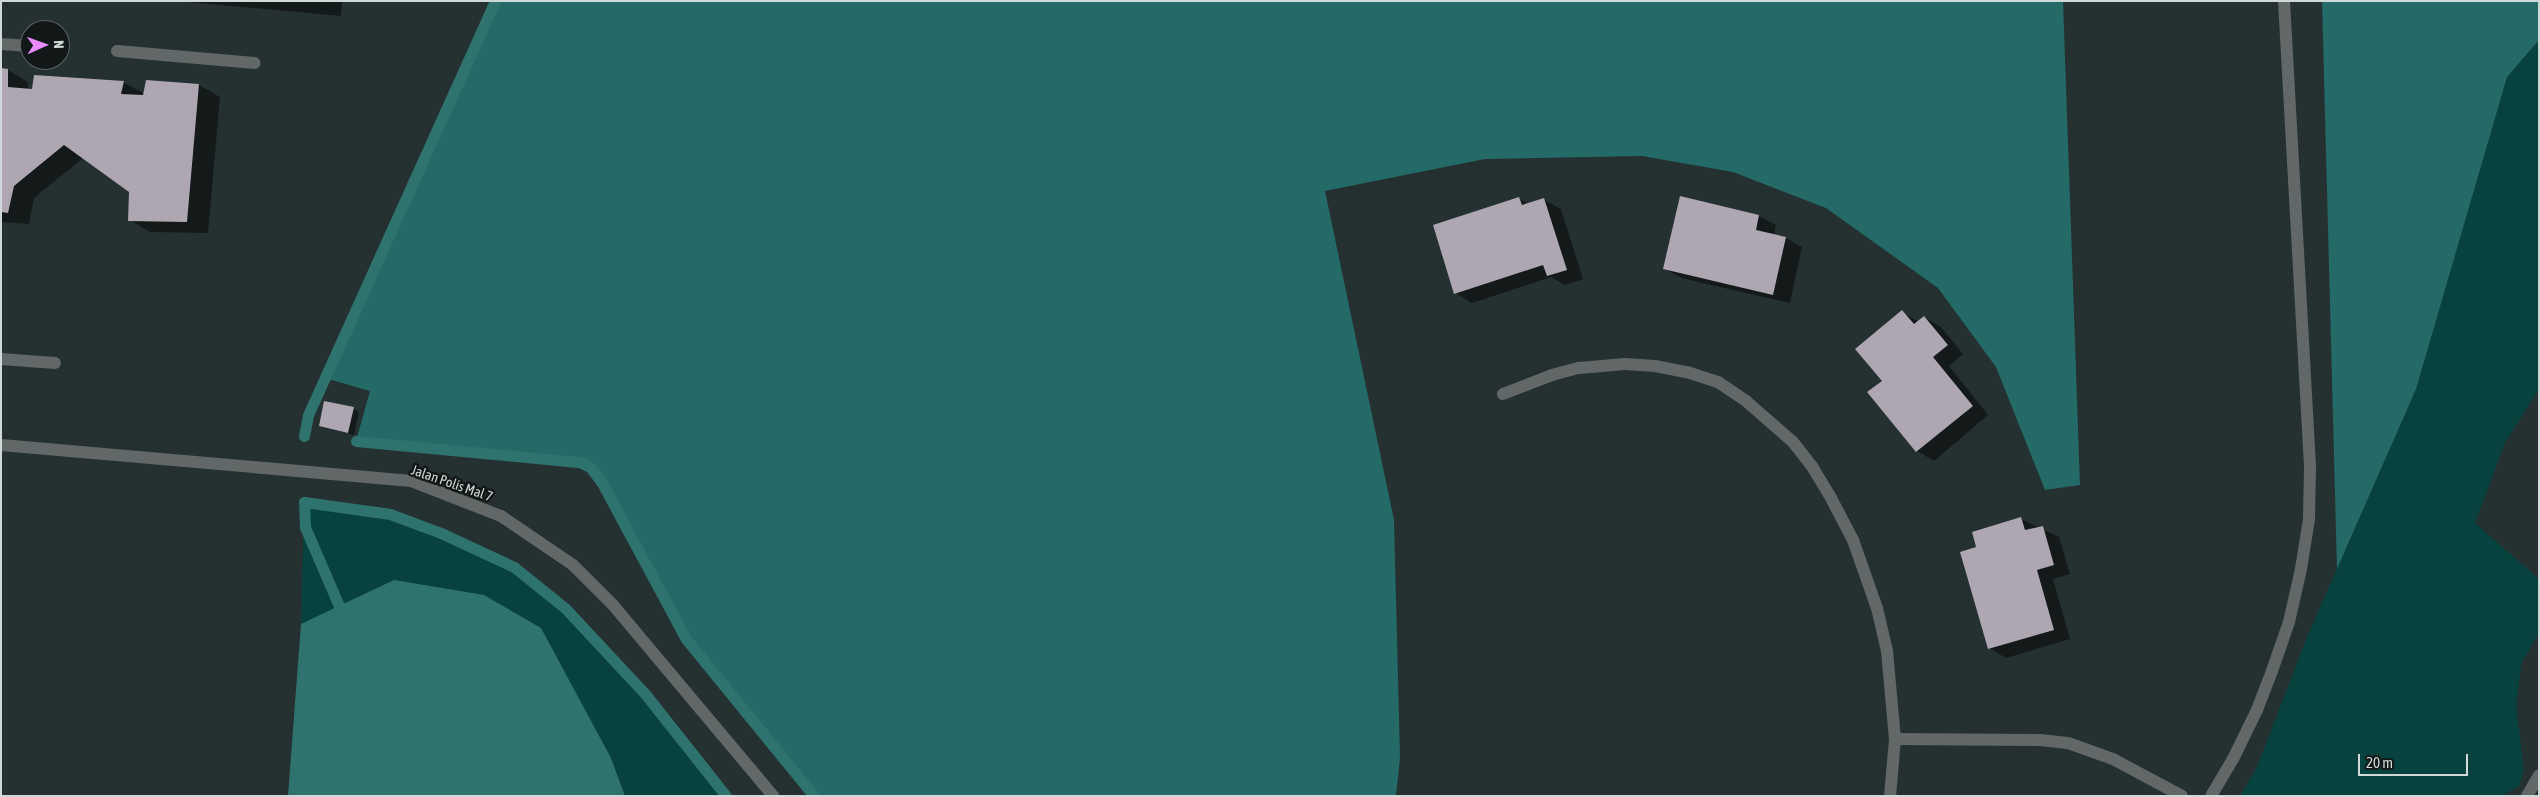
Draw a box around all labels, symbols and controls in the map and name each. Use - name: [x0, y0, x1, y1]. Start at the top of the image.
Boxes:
- north arrow: [20, 20, 70, 70]
- text: N: [51, 40, 67, 49]
- street label: Jalan Polis Mal 7: [409, 461, 495, 505]
- scale bar: [2360, 744, 2470, 776]
- text: 20 m: [2366, 754, 2393, 771]

